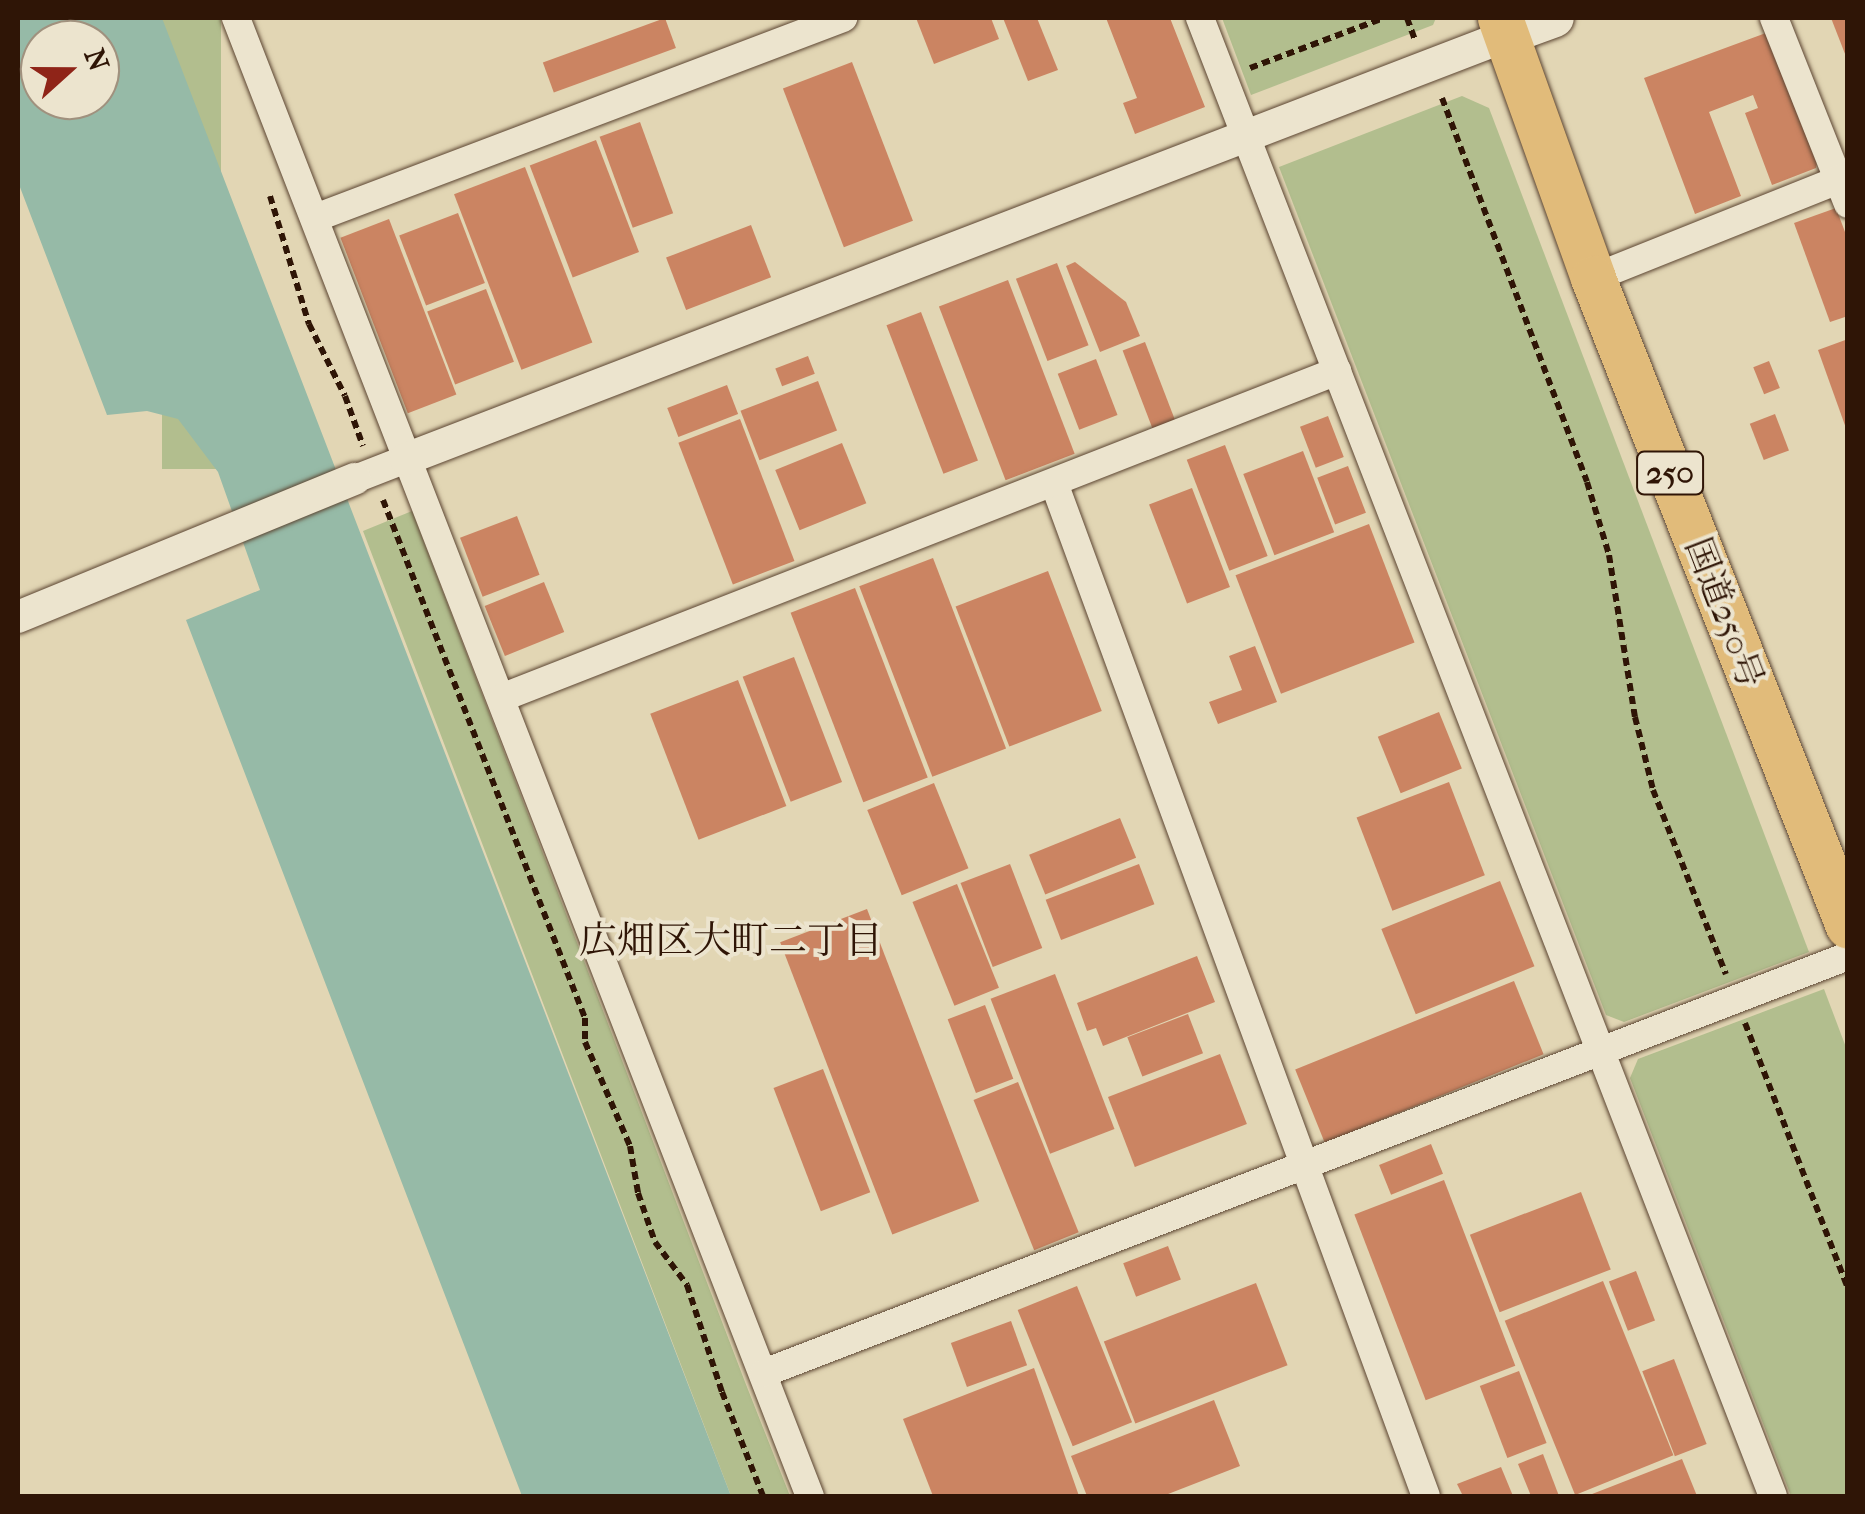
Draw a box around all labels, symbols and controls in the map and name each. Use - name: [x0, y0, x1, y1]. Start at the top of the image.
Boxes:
- north arrow: [20, 20, 120, 120]
- text: N: [77, 44, 116, 76]
- road number: 250: [1635, 446, 1705, 500]
- street label: 国道250号: [1676, 532, 1772, 694]
- district label: 広畑区大町二丁目: [579, 918, 883, 964]

